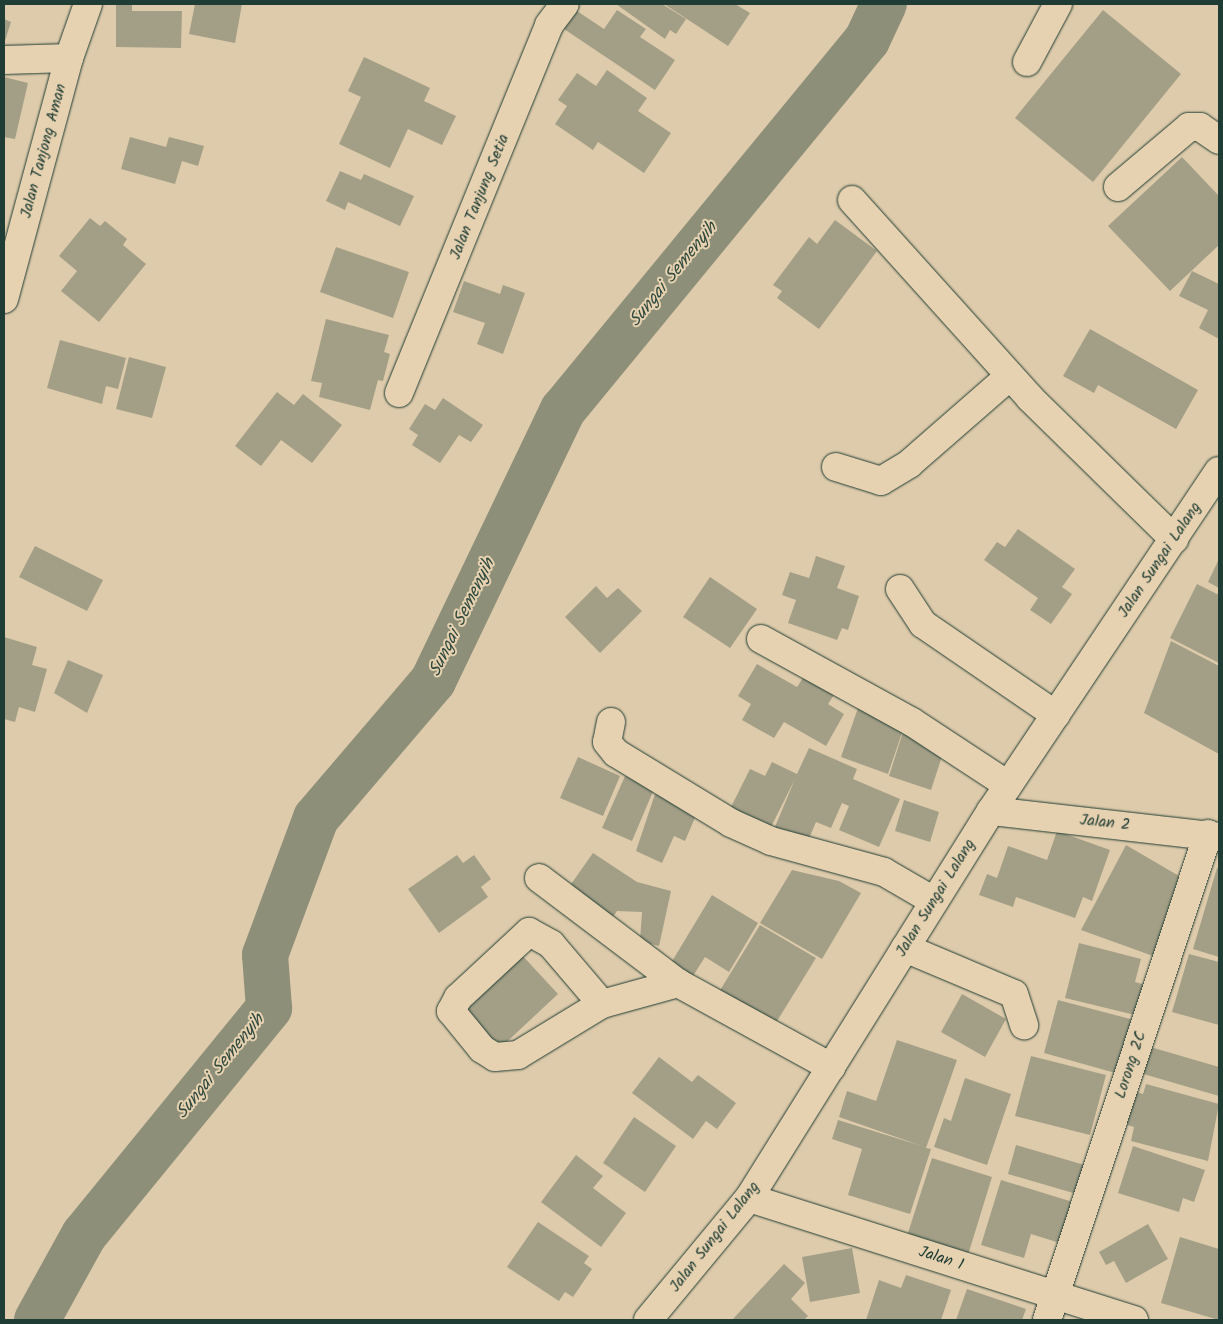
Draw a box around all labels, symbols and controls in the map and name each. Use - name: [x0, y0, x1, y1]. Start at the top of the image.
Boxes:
- street label: Jalan Tanjong Aman: [17, 82, 71, 220]
- street label: Jalan Tanjung Setia: [446, 132, 514, 262]
- water label: Sungai Semenyih: [625, 218, 723, 332]
- street label: Jalan Sungai Lalang: [1114, 499, 1206, 621]
- water label: Sungai Semenyih: [425, 556, 501, 680]
- street label: Jalan 2: [1079, 811, 1131, 835]
- street label: Jalan Sungai Lalang: [892, 836, 980, 960]
- water label: Sungai Semenyih: [172, 1010, 270, 1124]
- street label: Lorong 2C: [1111, 1029, 1151, 1101]
- street label: Jalan Sungai Lalang: [666, 1178, 764, 1296]
- street label: Jalan 1: [916, 1243, 966, 1275]

